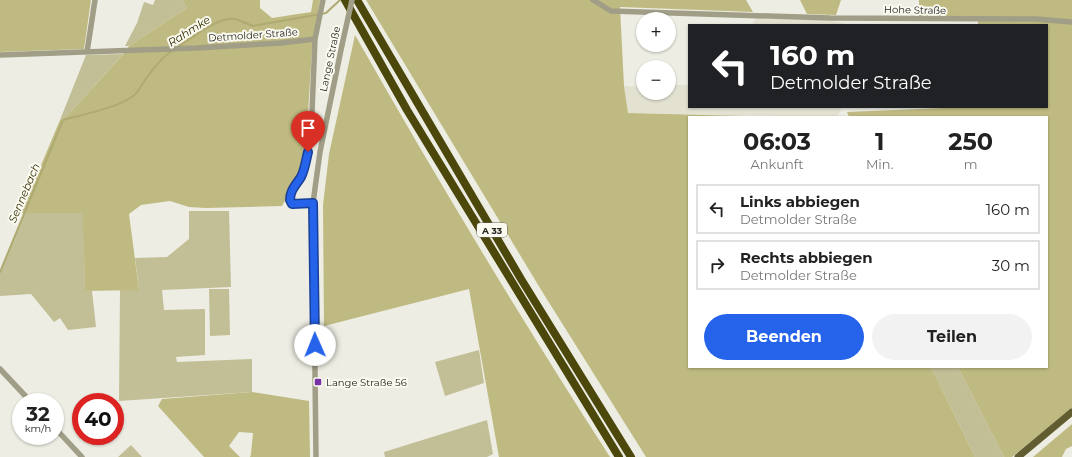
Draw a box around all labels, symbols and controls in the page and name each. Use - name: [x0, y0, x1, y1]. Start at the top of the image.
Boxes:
- street label: Hohe Straße: [884, 3, 946, 17]
- water label: Rahmke: [165, 12, 213, 50]
- map controls: [636, 12, 676, 100]
- button: +: [636, 12, 676, 52]
- street label: Detmolder Straße: [208, 25, 298, 45]
- street label: Lange Straße: [317, 25, 343, 93]
- text: 160 m: [770, 38, 855, 72]
- icon: left: [704, 40, 756, 92]
- button: −: [636, 60, 676, 100]
- text: Detmolder Straße: [770, 72, 932, 94]
- pin: [291, 111, 325, 152]
- icon: arrive: [297, 117, 319, 139]
- text: 06:03: [743, 127, 811, 156]
- text: 1: [875, 127, 884, 156]
- text: 250: [948, 127, 993, 156]
- text: Ankunft: [750, 156, 803, 172]
- text: Min.: [866, 156, 893, 172]
- text: m: [964, 156, 978, 172]
- water label: Sennebach: [5, 161, 43, 225]
- text: Links abbiegen: [740, 192, 860, 211]
- icon: left: [706, 198, 728, 220]
- text: 160 m: [986, 200, 1030, 219]
- text: Detmolder Straße: [740, 211, 857, 227]
- road number: A 33: [477, 223, 507, 237]
- text: Rechts abbiegen: [740, 248, 873, 267]
- icon: right: [706, 254, 728, 276]
- text: 30 m: [992, 256, 1030, 275]
- text: Detmolder Straße: [740, 267, 857, 283]
- button: Beenden: [704, 314, 864, 360]
- button: Teilen: [872, 314, 1032, 360]
- position arrow: [294, 324, 336, 366]
- place label: Lange Straße 56: [326, 376, 407, 389]
- marker: Lange Straße 56: [313, 377, 323, 387]
- speed limit sign: 40: [72, 393, 124, 445]
- text: 32: [26, 402, 50, 426]
- text: km/h: [25, 422, 51, 435]

